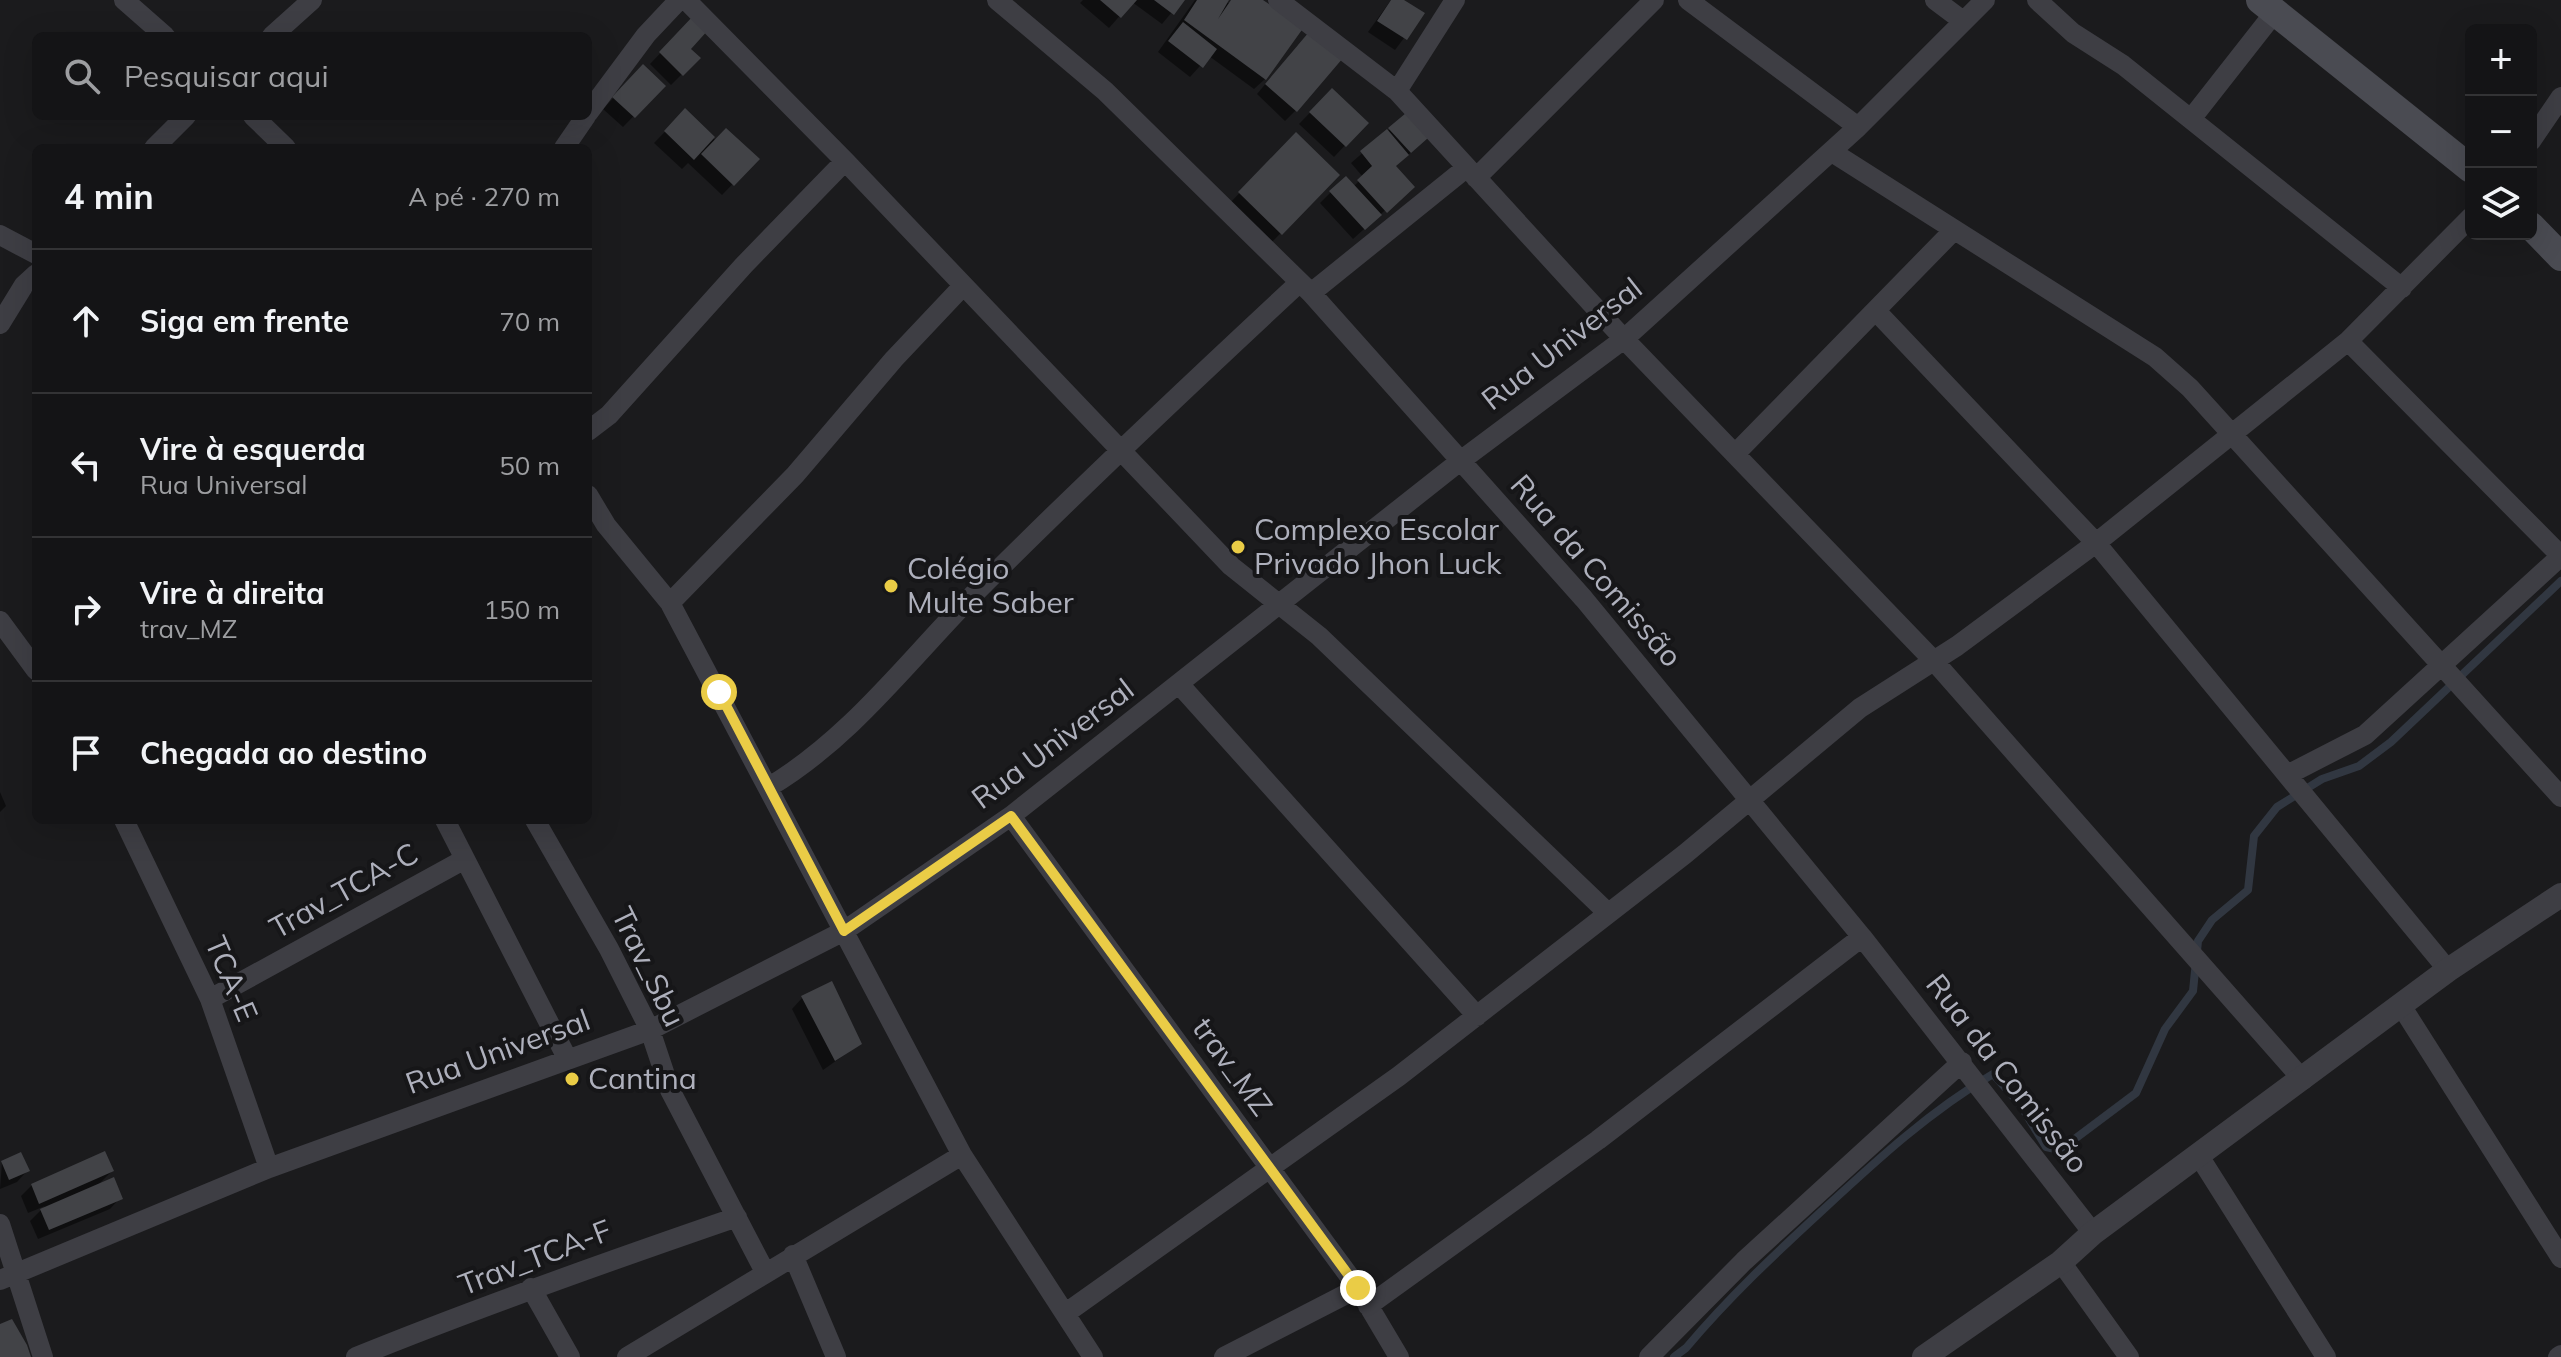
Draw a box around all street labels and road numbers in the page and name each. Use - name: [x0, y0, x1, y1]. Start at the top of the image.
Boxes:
- street label: Rua Universal: [1474, 269, 1649, 418]
- street label: Rua da Comissão: [1503, 466, 1691, 674]
- street label: Rua Universal: [964, 670, 1141, 817]
- street label: Trav_TCA-C: [263, 834, 424, 946]
- street label: Trav_Sbu: [604, 901, 694, 1033]
- street label: TCA-E: [197, 930, 267, 1027]
- street label: Rua da Comissão: [1918, 966, 2097, 1181]
- street label: Rua Universal: [400, 1000, 595, 1102]
- street label: trav_MZ: [1184, 1010, 1281, 1123]
- street label: Trav_TCA-F: [453, 1211, 616, 1304]

